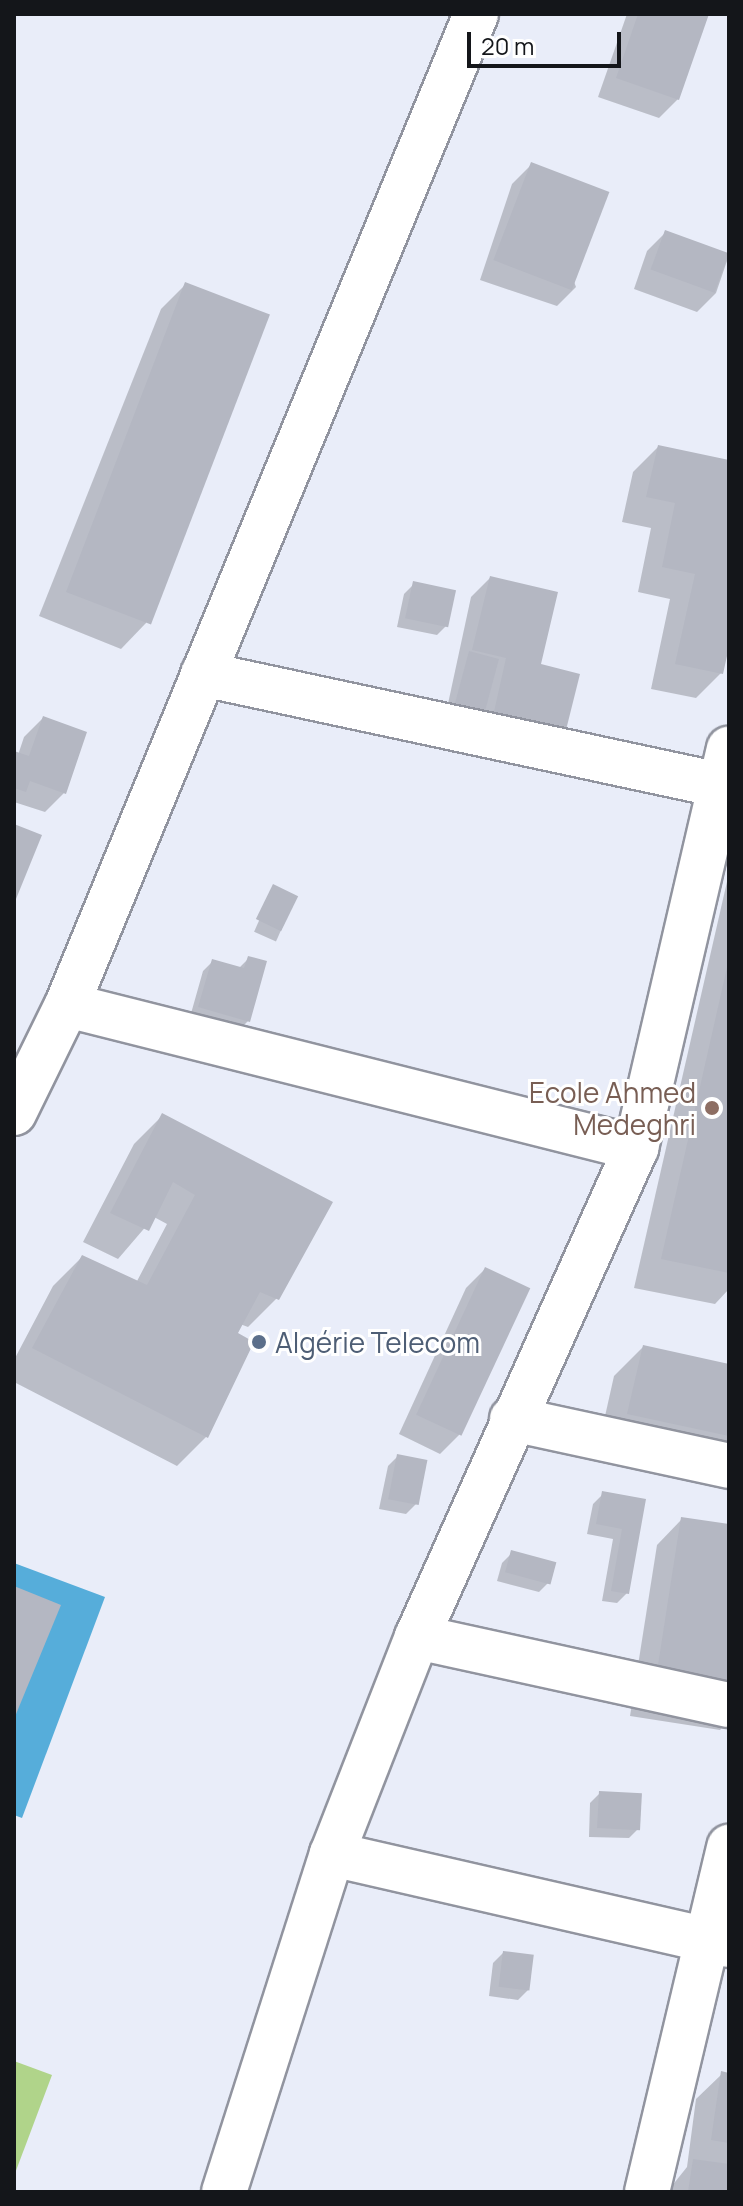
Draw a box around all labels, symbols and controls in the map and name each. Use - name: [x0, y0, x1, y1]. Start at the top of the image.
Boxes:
- scale bar: [471, 16, 625, 66]
- text: 20 m: [481, 29, 534, 62]
- place label: Ecole Ahmed Medeghri: [529, 1075, 696, 1141]
- marker: Ecole Ahmed Medeghri: [703, 1099, 721, 1117]
- place label: Algérie Telecom: [275, 1325, 480, 1359]
- marker: Algérie Telecom: [250, 1333, 268, 1351]

